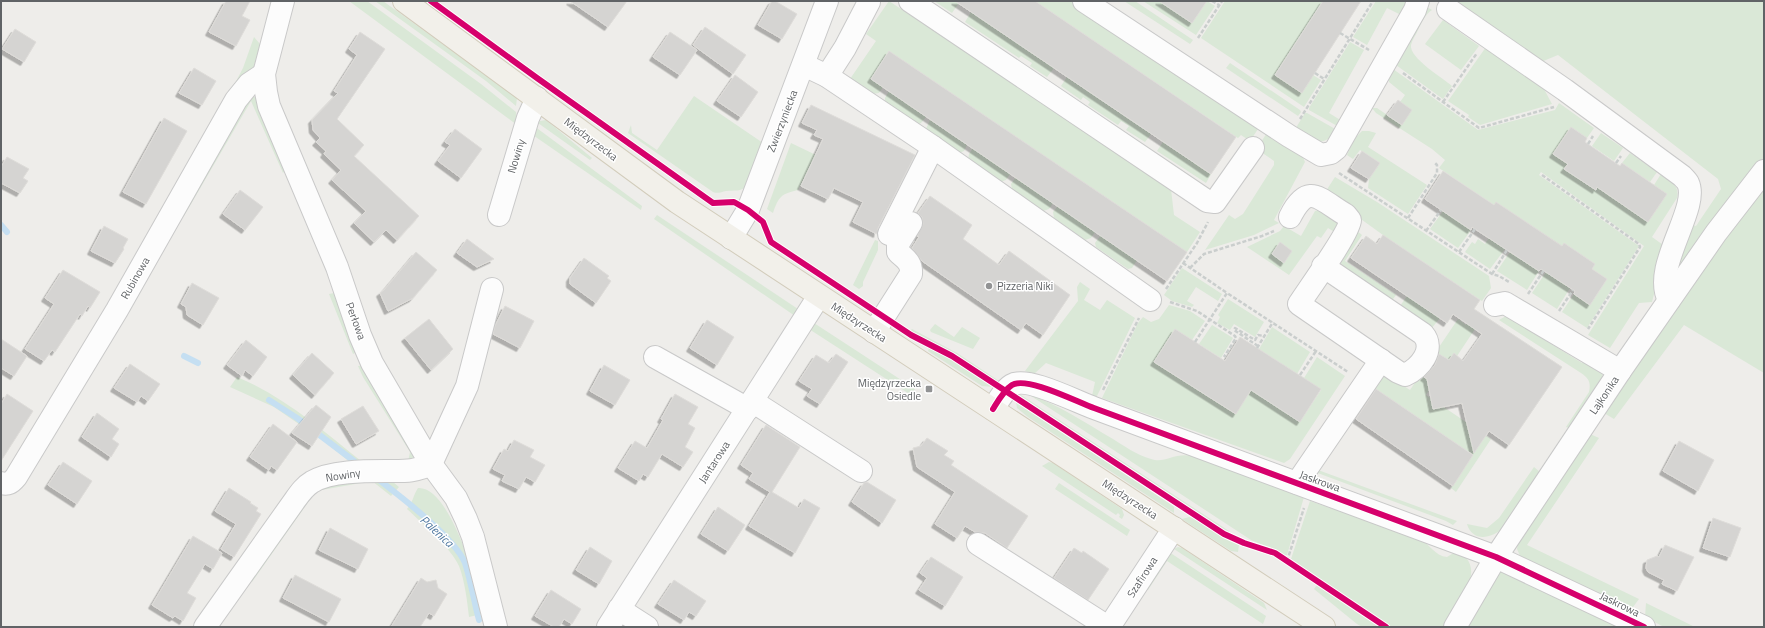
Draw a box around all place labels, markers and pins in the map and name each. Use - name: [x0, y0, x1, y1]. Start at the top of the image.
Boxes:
- place label: Pizzeria Niki: [997, 278, 1053, 294]
- marker: Pizzeria Niki: [984, 281, 994, 291]
- place label: Międzyrzecka Osiedle: [858, 375, 921, 404]
- marker: Międzyrzecka Osiedle: [924, 384, 934, 394]

